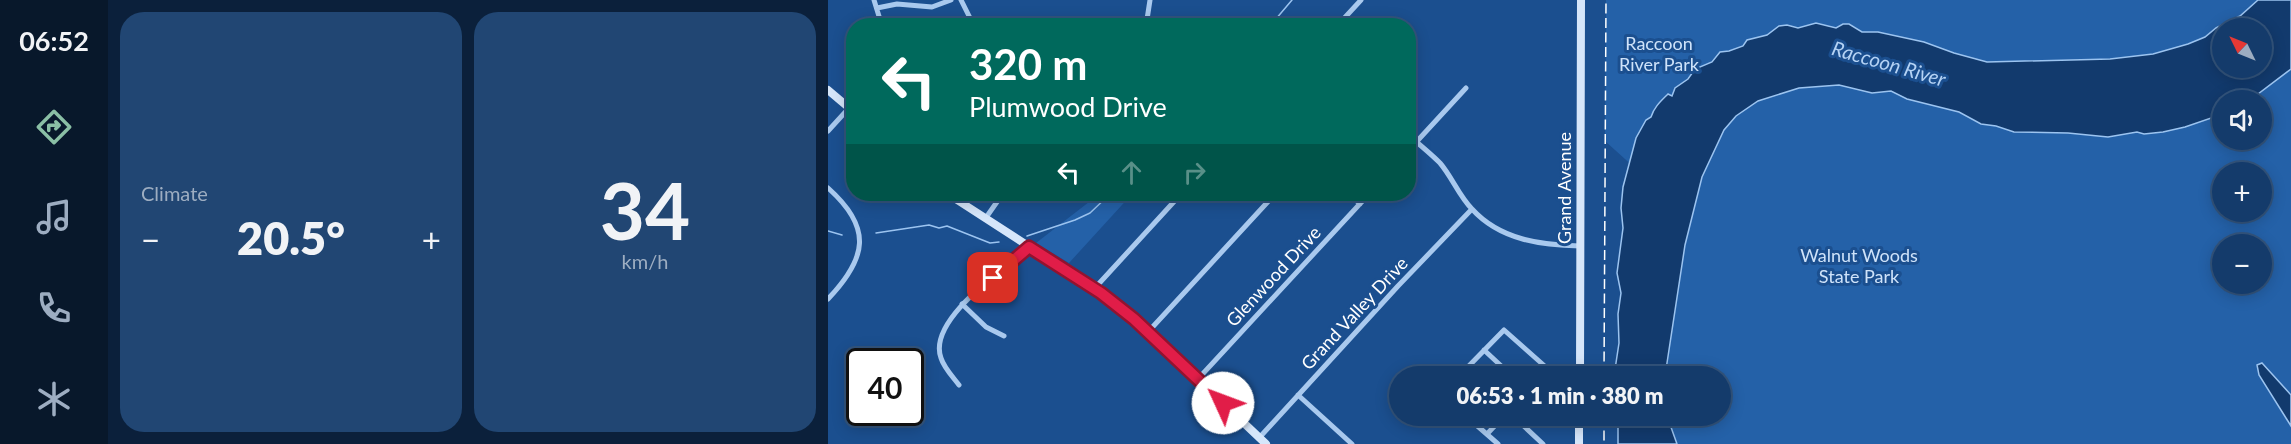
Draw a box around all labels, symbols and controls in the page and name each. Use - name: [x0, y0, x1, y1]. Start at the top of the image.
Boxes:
- north arrow: [2212, 18, 2272, 78]
- map controls: [2212, 18, 2272, 294]
- text: 06:52: [19, 24, 89, 57]
- park label: Raccoon River Park: [1619, 32, 1700, 75]
- water label: Raccoon River: [1829, 35, 1950, 91]
- text: 320 m: [969, 39, 1087, 89]
- icon: left: [870, 42, 948, 120]
- text: Plumwood Drive: [969, 90, 1167, 123]
- button: sound: [2212, 90, 2272, 150]
- icon: directions: [33, 106, 75, 148]
- street label: Grand Avenue: [1553, 132, 1575, 244]
- icon: left: [1052, 156, 1085, 189]
- icon: ahead: [1115, 156, 1148, 189]
- icon: right: [1178, 156, 1211, 189]
- button: +: [2212, 162, 2272, 222]
- text: 34: [600, 163, 690, 257]
- text: Climate: [141, 181, 208, 205]
- icon: music: [33, 196, 75, 238]
- text: 20.5°: [237, 211, 345, 265]
- text: −: [141, 219, 160, 259]
- text: +: [422, 219, 441, 259]
- street label: Glenwood Drive: [1221, 221, 1325, 331]
- button: −: [2212, 234, 2272, 294]
- park label: Walnut Woods State Park: [1800, 244, 1918, 287]
- text: km/h: [622, 249, 668, 273]
- pin: [967, 252, 1018, 303]
- street label: Grand Valley Drive: [1296, 252, 1412, 374]
- icon: arrive: [976, 261, 1009, 294]
- icon: phone: [33, 287, 75, 329]
- speed limit sign: 40: [846, 348, 924, 426]
- position arrow: [1191, 371, 1255, 435]
- icon: climate: [33, 378, 75, 420]
- text: 06:53 · 1 min · 380 m: [1457, 382, 1663, 409]

